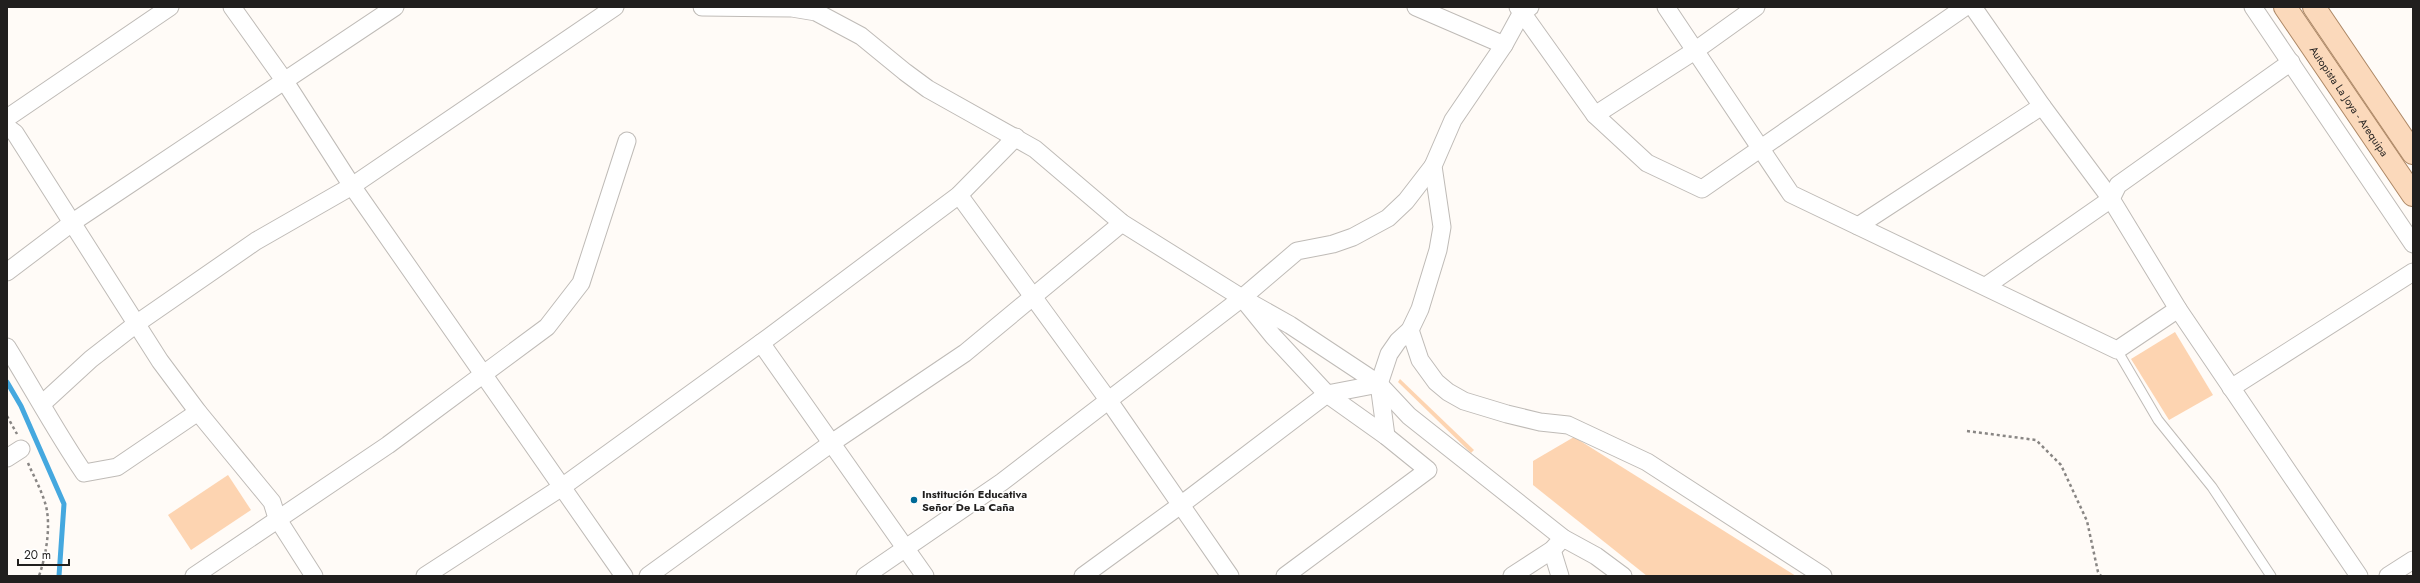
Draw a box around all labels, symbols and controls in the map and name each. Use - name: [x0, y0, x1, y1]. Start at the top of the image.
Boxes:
- street label: Autopista La Joya - Arequipa: [2306, 43, 2392, 160]
- place label: Institución Educativa Señor De La Caña: [922, 486, 1027, 515]
- marker: Institución Educativa Señor De La Caña: [909, 495, 919, 505]
- scale bar: [18, 541, 69, 567]
- text: 20 m: [24, 546, 51, 564]

